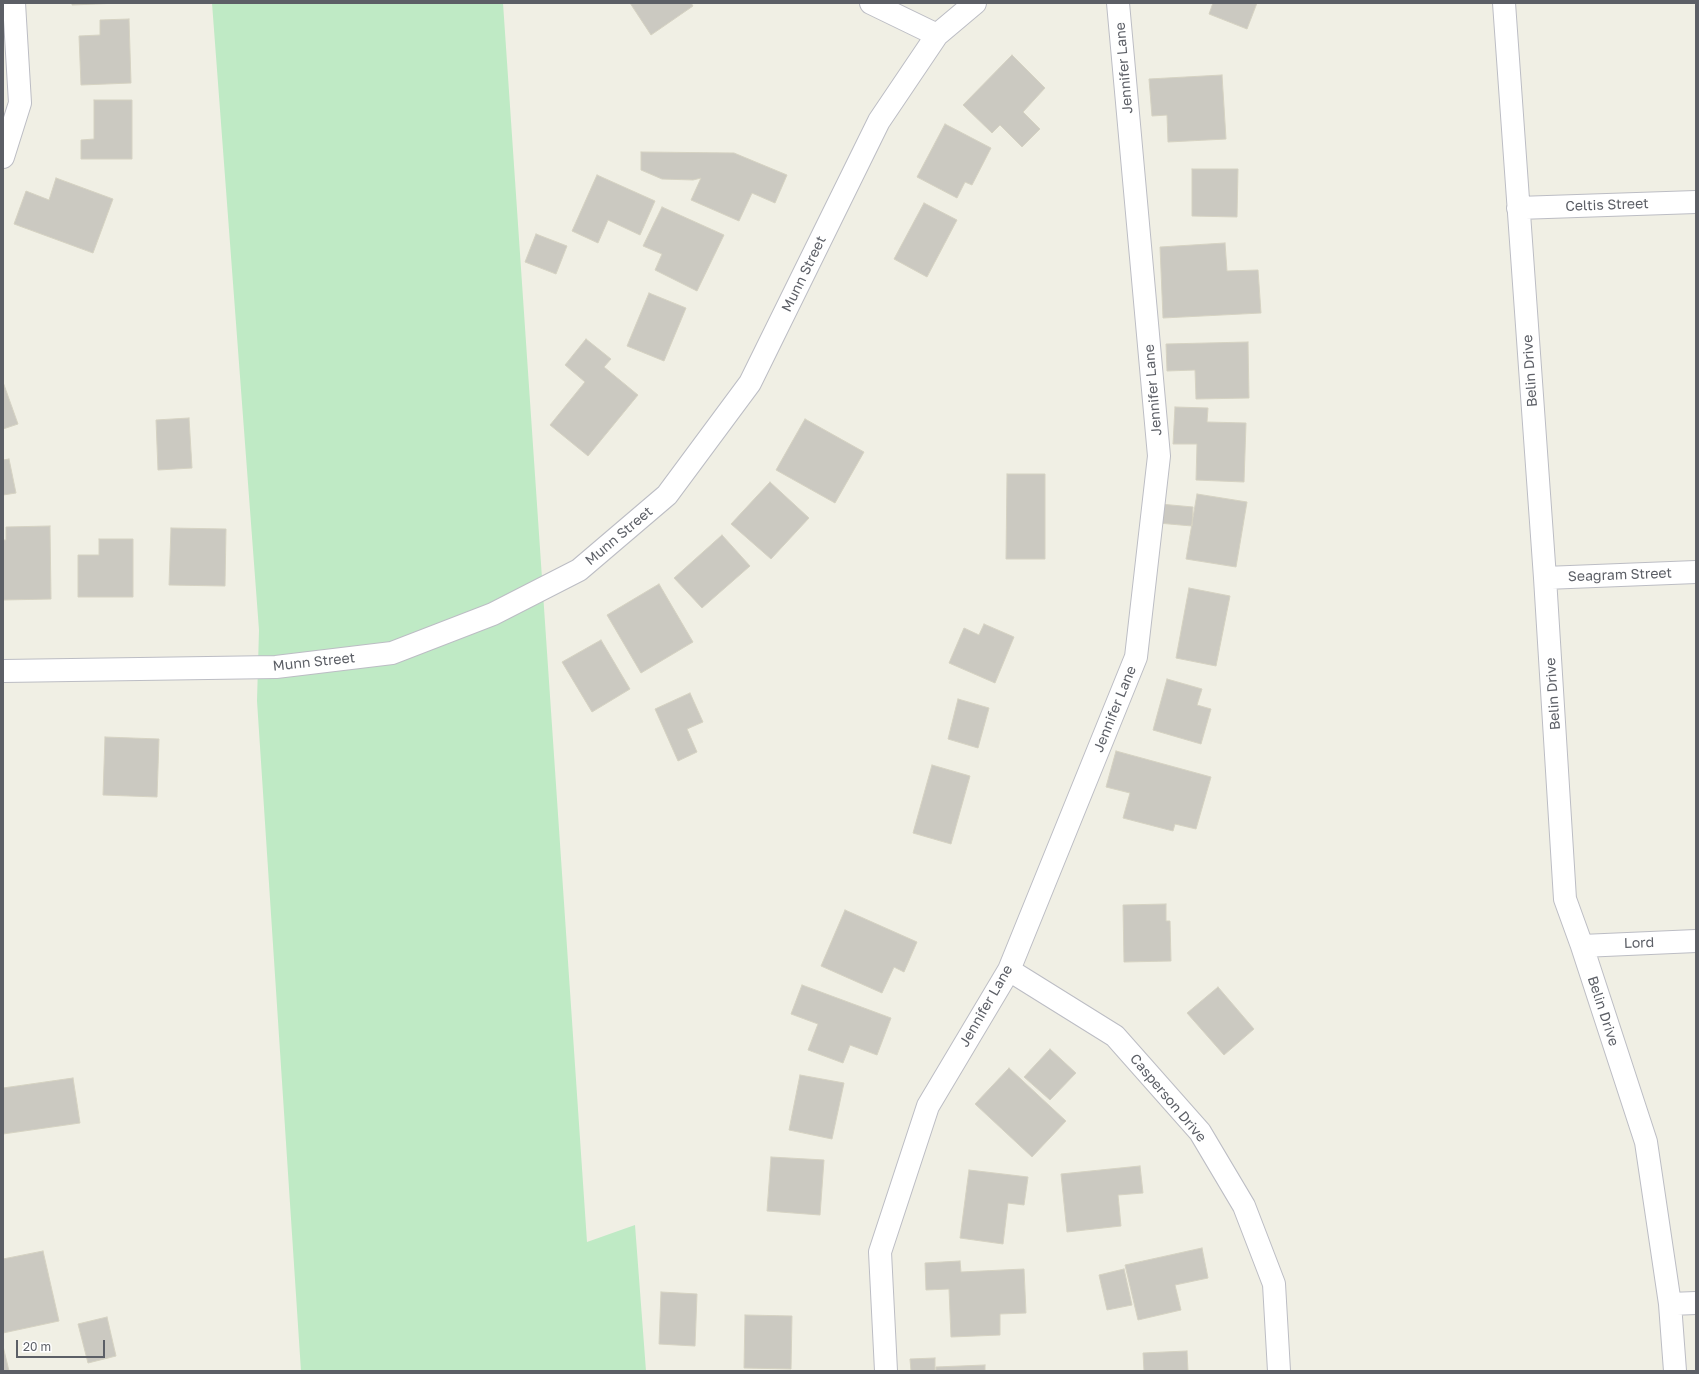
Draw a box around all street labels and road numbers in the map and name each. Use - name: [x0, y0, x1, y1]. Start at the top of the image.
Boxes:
- street label: Jennifer Lane: [1112, 22, 1136, 114]
- street label: Celtis Street: [1565, 195, 1649, 215]
- street label: Munn Street: [778, 233, 830, 315]
- street label: Belin Drive: [1519, 334, 1541, 408]
- street label: Jennifer Lane: [1141, 344, 1165, 436]
- street label: Munn Street: [582, 503, 656, 569]
- street label: Seagram Street: [1568, 565, 1672, 585]
- street label: Munn Street: [272, 649, 356, 675]
- street label: Belin Drive: [1542, 657, 1564, 731]
- street label: Jennifer Lane: [1090, 663, 1140, 755]
- street label: Lord: [1624, 934, 1654, 952]
- street label: Jennifer Lane: [956, 962, 1016, 1050]
- street label: Belin Drive: [1584, 974, 1622, 1048]
- street label: Casperson Drive: [1126, 1051, 1210, 1145]

